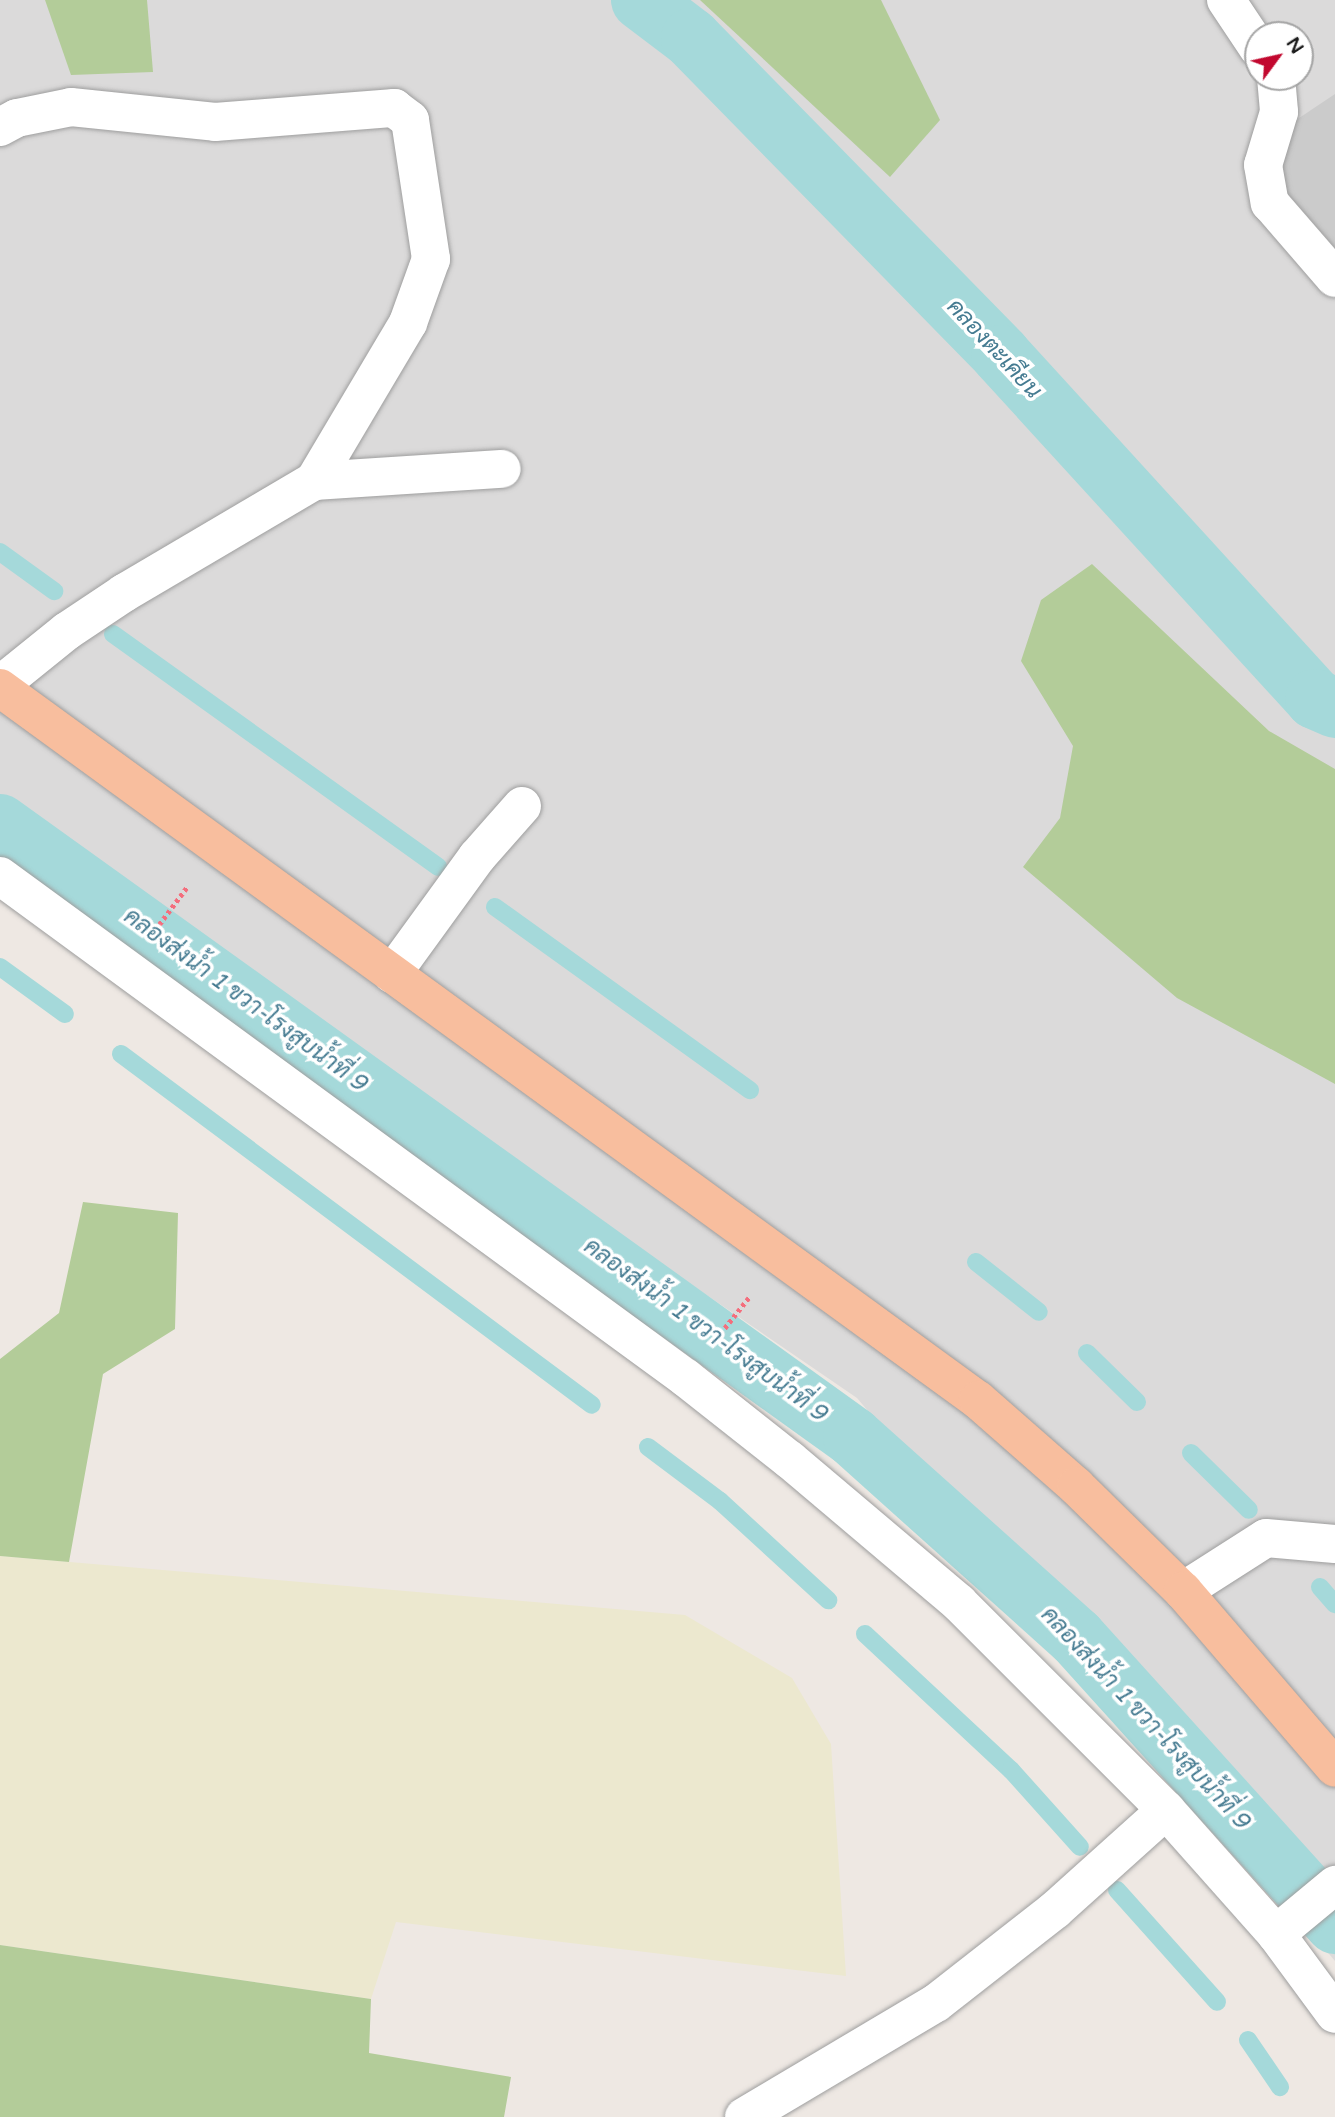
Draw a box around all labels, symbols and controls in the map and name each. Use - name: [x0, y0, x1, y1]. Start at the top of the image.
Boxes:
- north arrow: [1244, 21, 1314, 91]
- text: N: [1282, 33, 1308, 58]
- water label: คลองตะเคียน: [941, 293, 1047, 405]
- water label: คลองส่งน้ำ 1 ขวา-โรงสูบน้ำที่ 9: [118, 903, 372, 1097]
- water label: คลองส่งน้ำ 1 ขวา-โรงสูบน้ำที่ 9: [578, 1233, 832, 1427]
- water label: คลองส่งน้ำ 1 ขวา-โรงสูบน้ำที่ 9: [1035, 1601, 1255, 1835]

